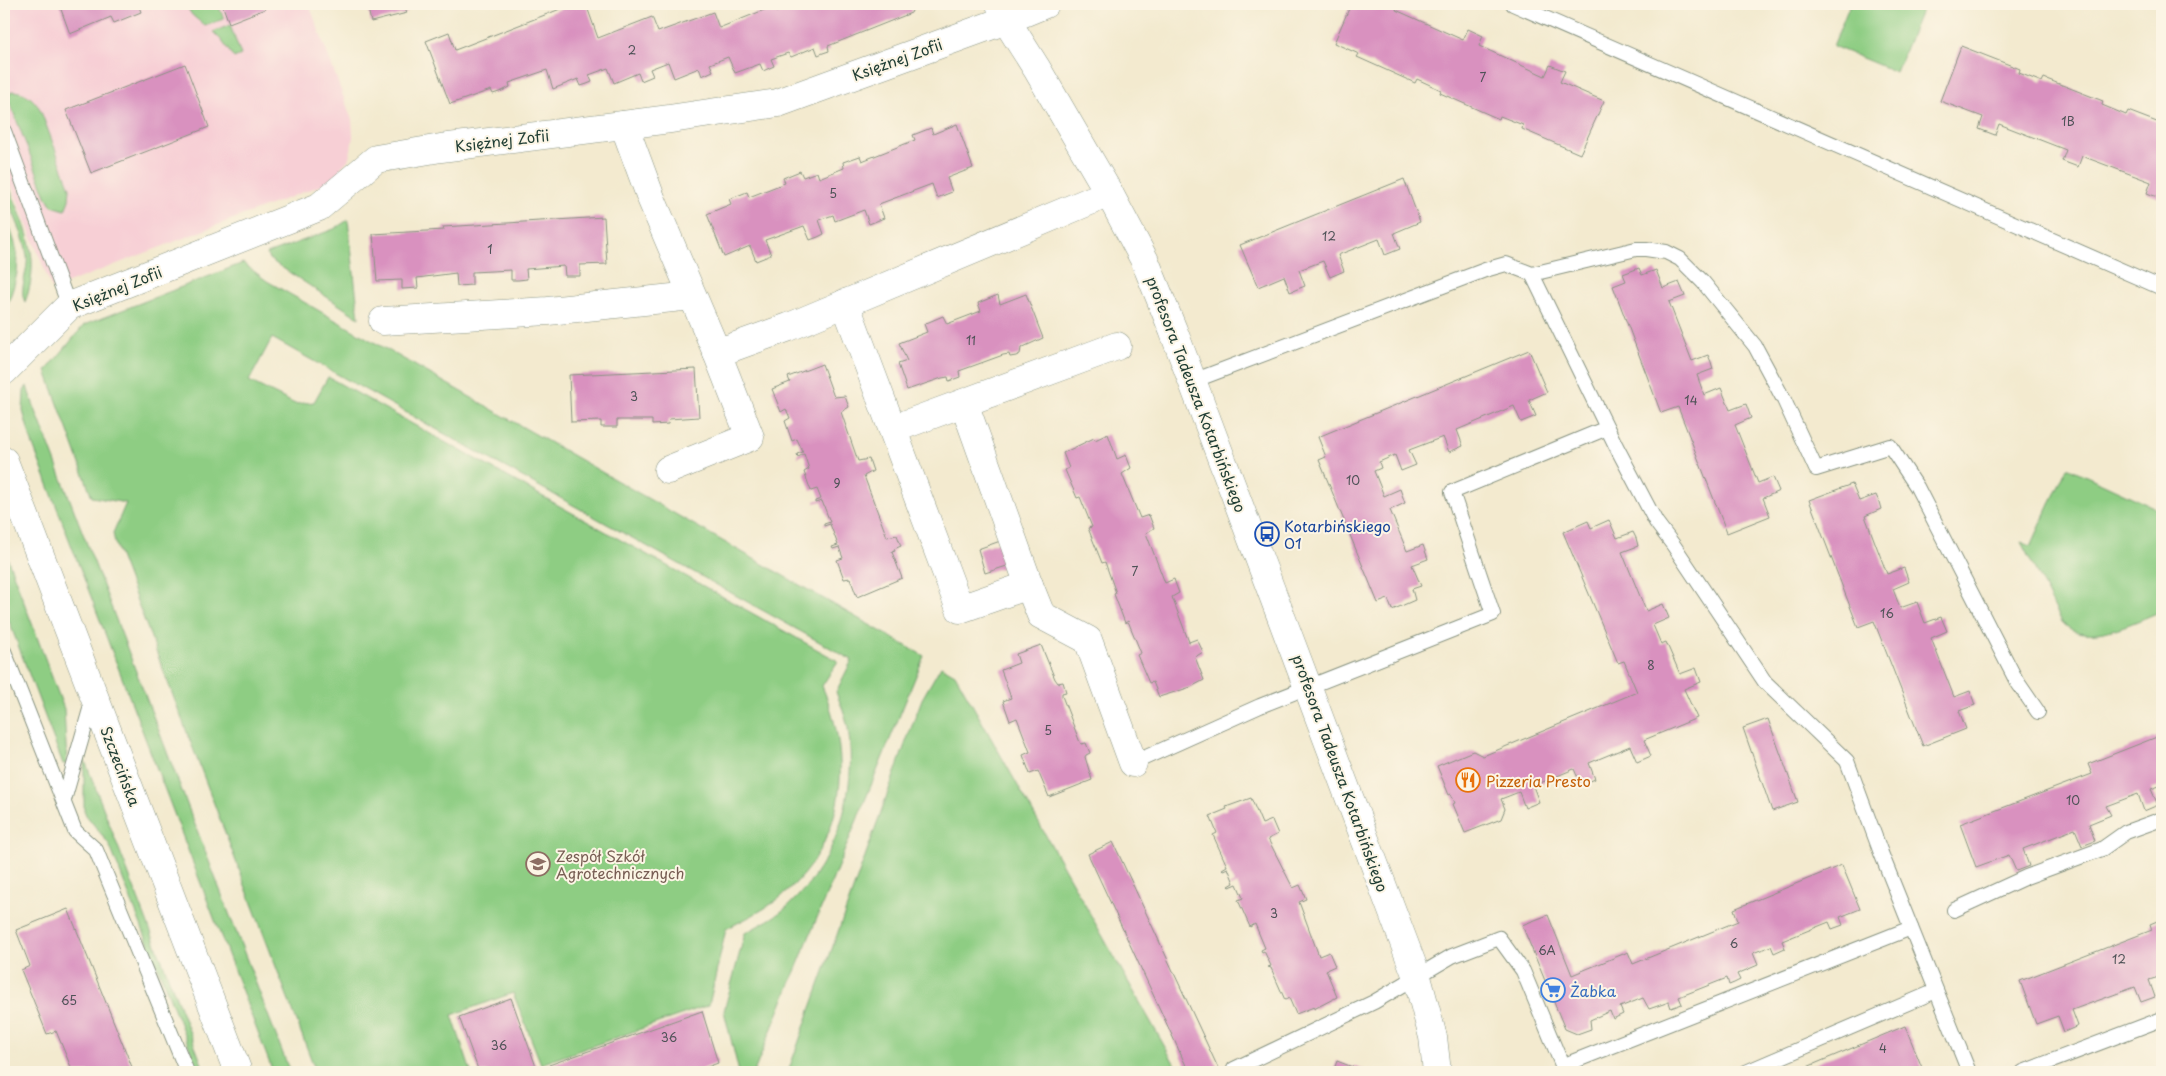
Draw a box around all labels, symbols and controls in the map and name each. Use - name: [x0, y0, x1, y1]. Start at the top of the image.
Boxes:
- street label: Księżnej Zofii: [849, 32, 945, 86]
- house number: 2: [628, 41, 636, 59]
- house number: 7: [1480, 68, 1487, 86]
- house number: 1B: [2061, 112, 2075, 130]
- street label: Księżnej Zofii: [454, 123, 550, 157]
- house number: 5: [829, 184, 837, 202]
- house number: 12: [1322, 227, 1336, 245]
- house number: 1: [487, 240, 493, 258]
- street label: Księżnej Zofii: [69, 260, 165, 316]
- street label: profesora Tadeusza Kotarbińskiego: [1141, 273, 1253, 515]
- house number: 11: [966, 331, 976, 349]
- house number: 3: [630, 387, 638, 405]
- house number: 14: [1684, 391, 1698, 409]
- house number: 10: [1346, 471, 1360, 489]
- house number: 9: [833, 474, 841, 492]
- place label: Kotarbińskiego 01: [1284, 514, 1391, 554]
- bus stop icon: Kotarbińskiego 01: [1254, 521, 1280, 547]
- house number: 7: [1132, 562, 1139, 580]
- house number: 16: [1880, 604, 1894, 622]
- street label: profesora Tadeusza Kotarbińskiego: [1287, 651, 1395, 895]
- house number: 8: [1647, 656, 1655, 674]
- house number: 5: [1044, 721, 1052, 739]
- street label: Szczecińska: [95, 723, 147, 810]
- restaurant icon: Pizzeria Presto: [1455, 767, 1481, 793]
- place label: Pizzeria Presto: [1486, 769, 1591, 792]
- house number: 10: [2066, 791, 2080, 809]
- place label: Zespół Szkół Agrotechnicznych: [556, 844, 685, 884]
- school or university icon: Zespół Szkół Agrotechnicznych: [525, 851, 551, 877]
- house number: 3: [1270, 904, 1278, 922]
- house number: 6: [1730, 934, 1738, 952]
- house number: 6A: [1538, 941, 1556, 959]
- house number: 12: [2112, 950, 2126, 968]
- supermarket icon: Żabka: [1540, 977, 1566, 1003]
- place label: Żabka: [1570, 979, 1617, 1002]
- house number: 65: [61, 991, 77, 1009]
- house number: 36: [661, 1028, 677, 1046]
- house number: 36: [491, 1036, 507, 1054]
- house number: 4: [1879, 1039, 1887, 1057]

